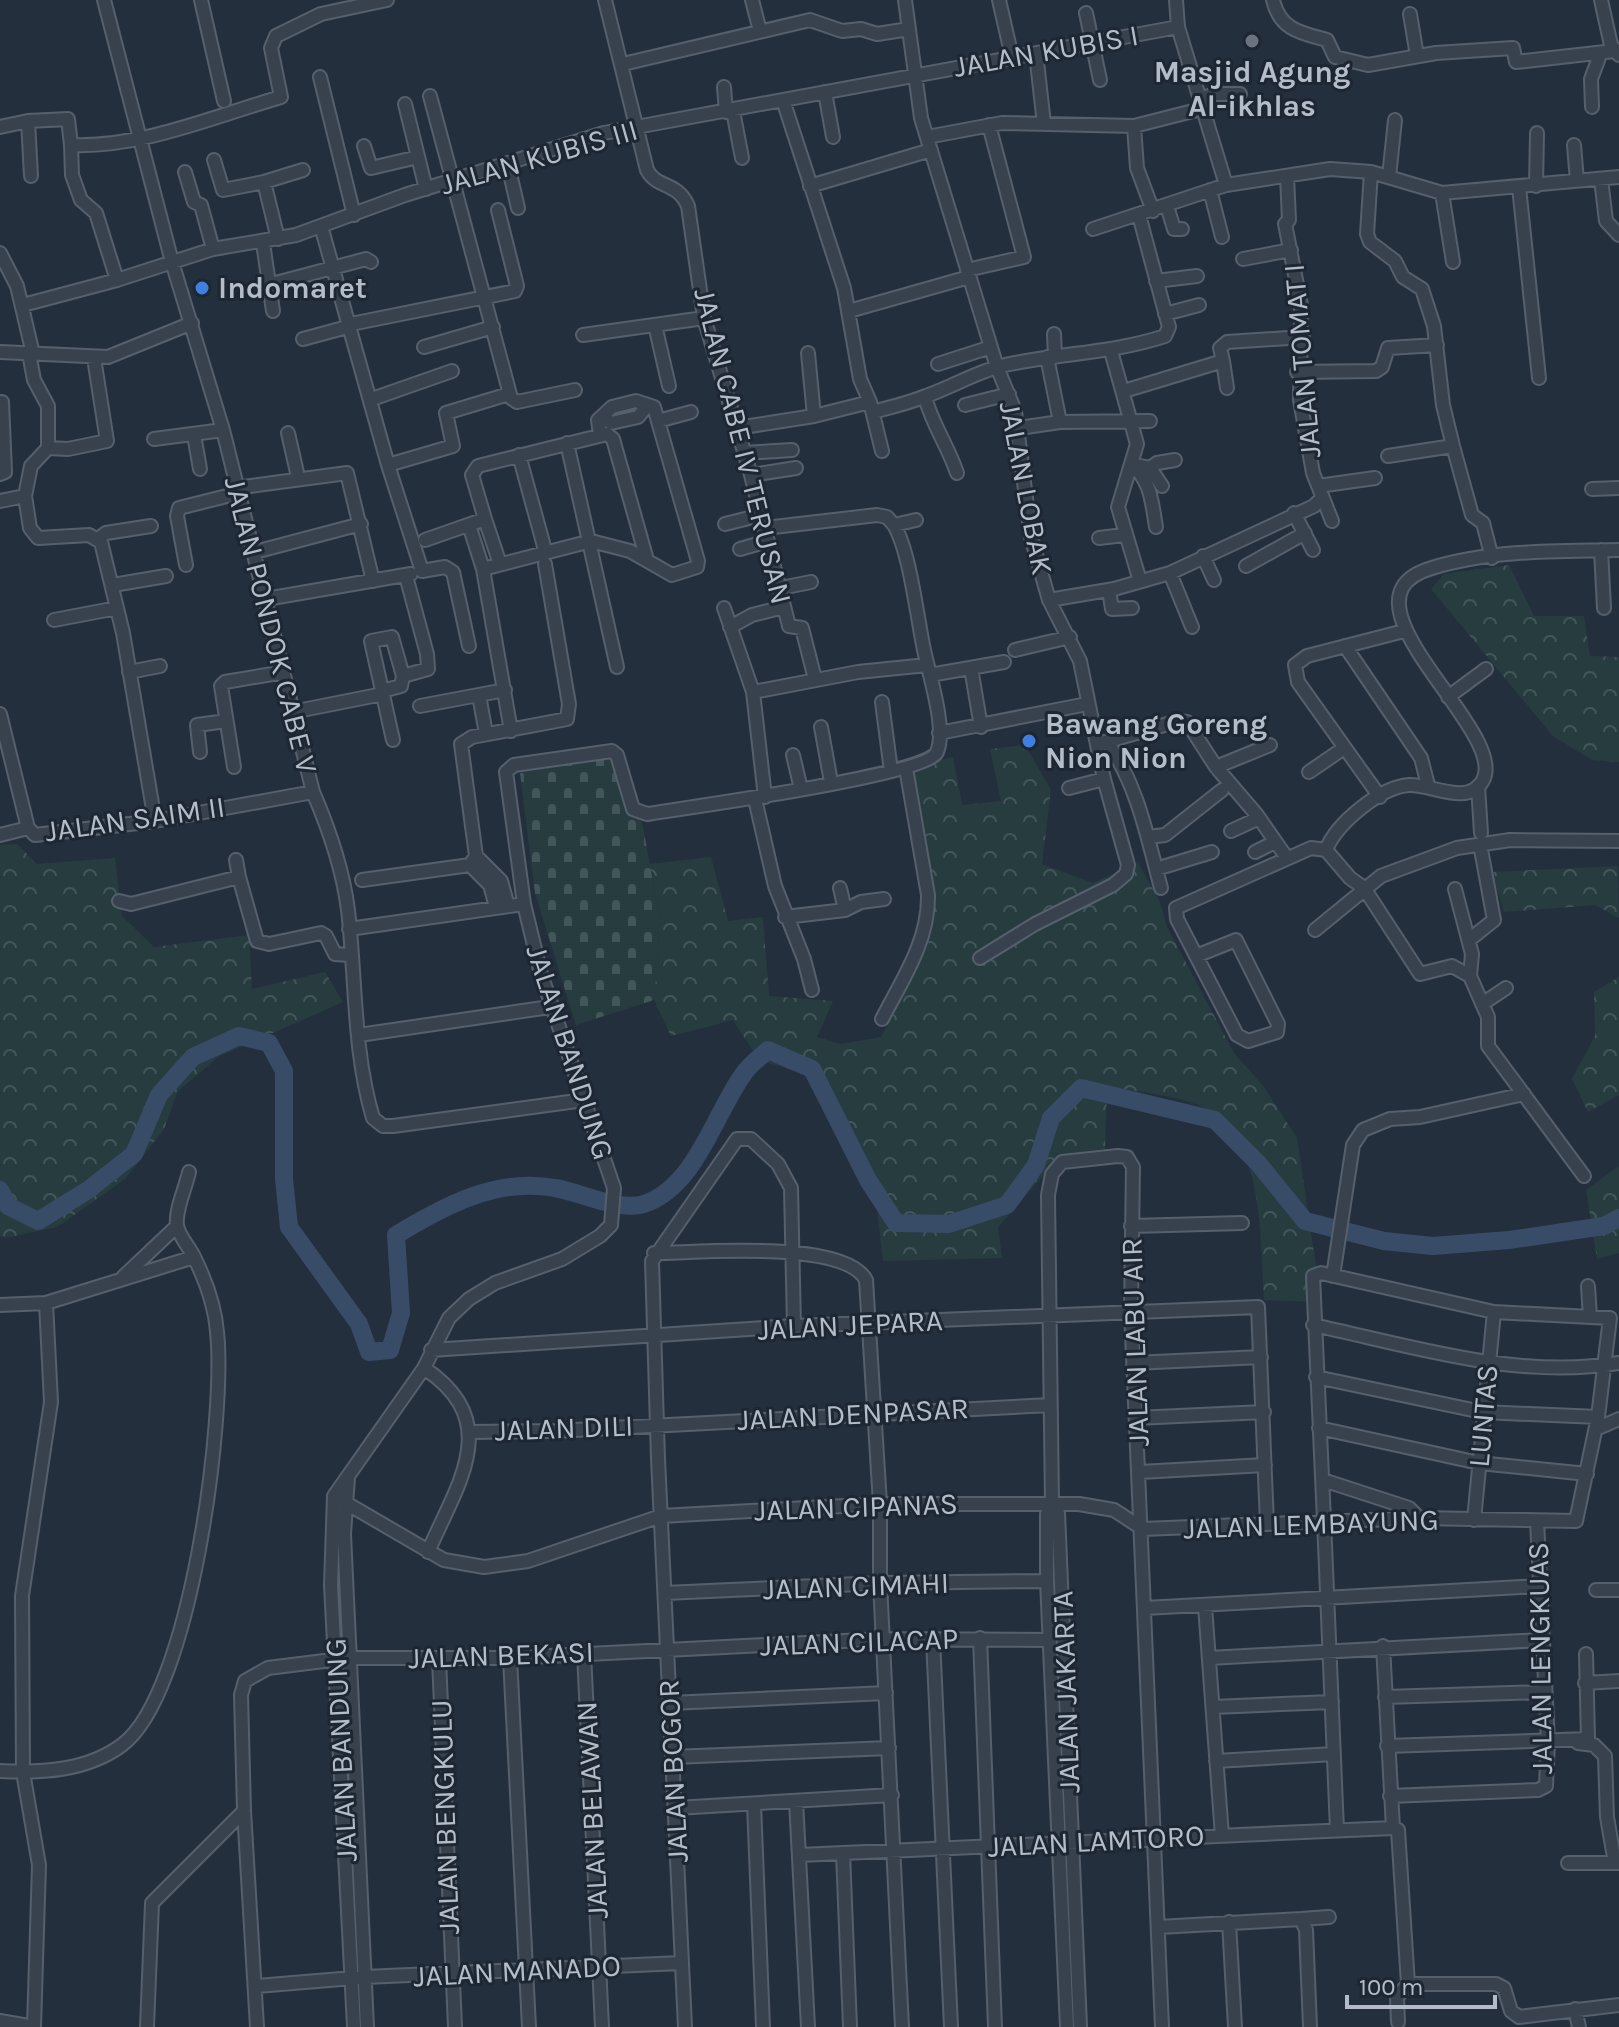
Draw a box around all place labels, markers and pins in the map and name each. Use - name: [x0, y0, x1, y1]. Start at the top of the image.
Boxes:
- marker: Masjid Agung Al-ikhlas: [1243, 32, 1261, 50]
- place label: Masjid Agung Al-ikhlas: [1154, 54, 1350, 124]
- place label: Indomaret: [218, 270, 367, 306]
- marker: Indomaret: [193, 279, 211, 297]
- place label: Bawang Goreng Nion Nion: [1045, 706, 1267, 776]
- marker: Bawang Goreng Nion Nion: [1020, 732, 1038, 750]

